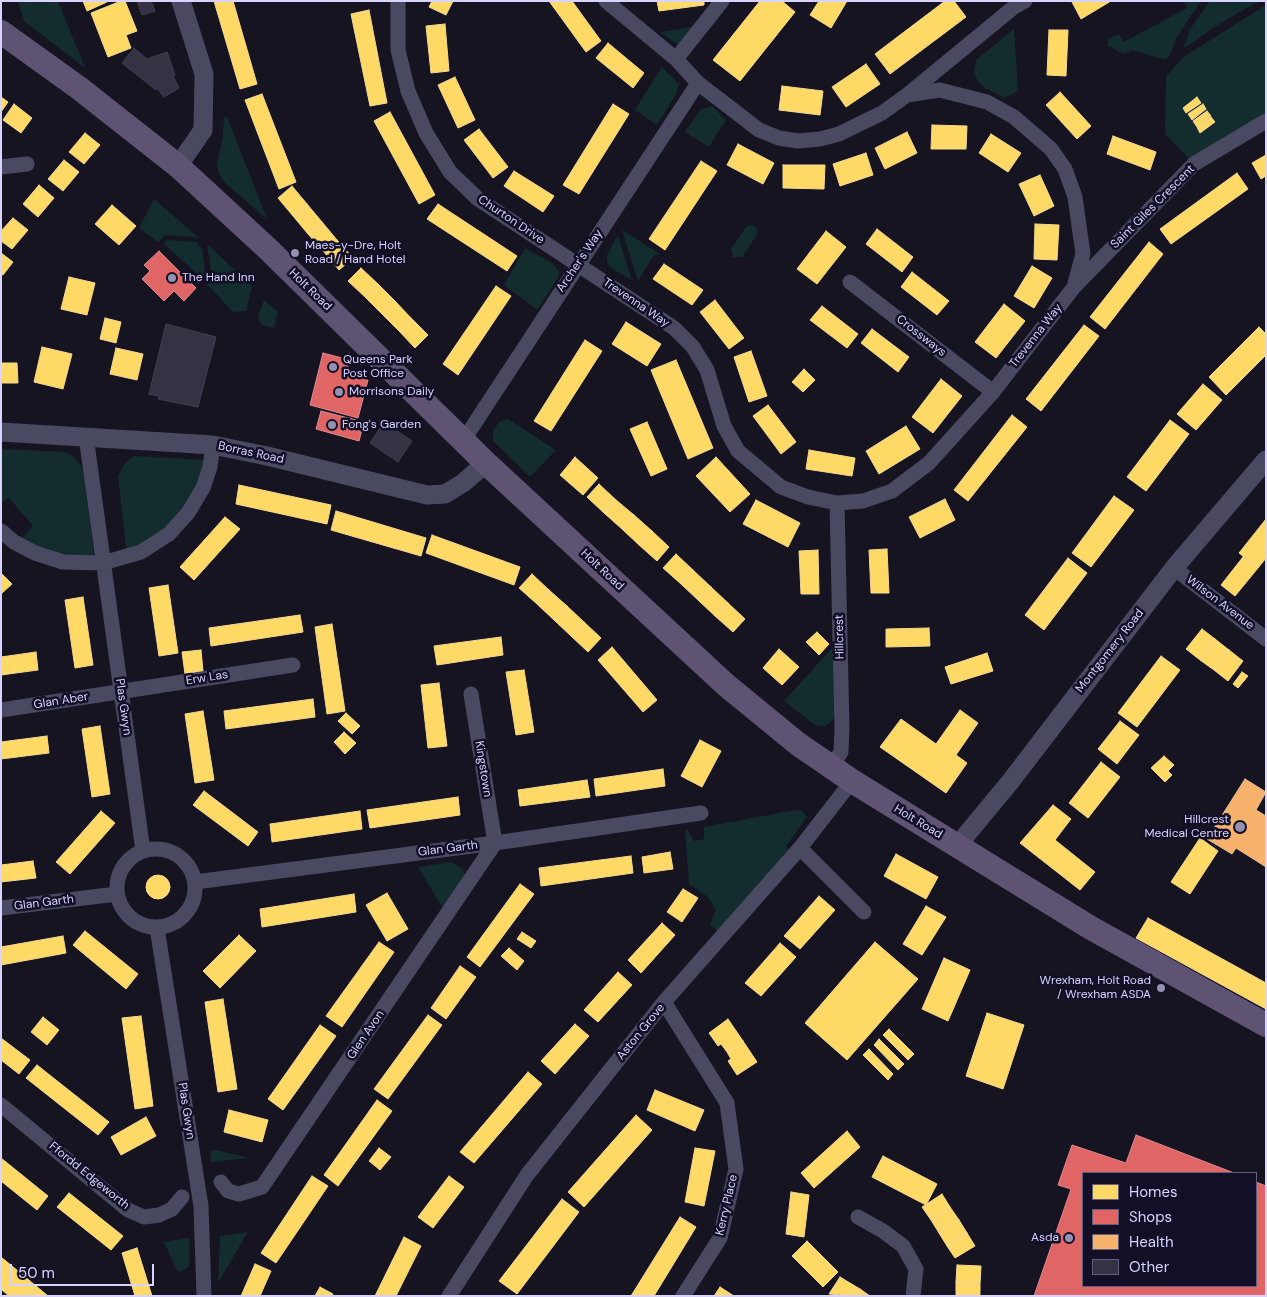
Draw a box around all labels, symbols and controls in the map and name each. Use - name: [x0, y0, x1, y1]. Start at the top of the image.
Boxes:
- street label: Saint Giles Crescent: [1108, 162, 1198, 252]
- street label: Churton Drive: [475, 193, 547, 247]
- street label: Archer's Way: [554, 227, 606, 295]
- place label: Maes-y-Dre, Holt Road / Hand Hotel: [305, 239, 405, 267]
- marker: Maes-y-Dre, Holt Road / Hand Hotel: [289, 247, 301, 259]
- street label: Holt Road: [286, 266, 334, 314]
- place label: The Hand Inn: [182, 271, 255, 285]
- marker: The Hand Inn: [166, 272, 178, 284]
- street label: Trevenna Way: [600, 275, 672, 331]
- street label: Trevenna Way: [1007, 301, 1065, 371]
- street label: Crossways: [893, 312, 949, 360]
- place label: Queens Park Post Office: [343, 353, 413, 381]
- marker: Queens Park Post Office: [327, 361, 339, 373]
- place label: Morrisons Daily: [349, 385, 434, 399]
- marker: Morrisons Daily: [333, 386, 345, 398]
- place label: Fong's Garden: [342, 418, 421, 432]
- marker: Fong's Garden: [326, 419, 338, 431]
- street label: Borras Road: [217, 439, 285, 467]
- street label: Holt Road: [577, 546, 627, 594]
- street label: Wilson Avenue: [1183, 573, 1257, 633]
- street label: Montgomery Road: [1073, 606, 1147, 696]
- street label: Hillcrest: [832, 614, 848, 660]
- street label: Erw Las: [185, 668, 229, 688]
- street label: Plas Gwyn: [112, 678, 134, 736]
- street label: Glan Aber: [33, 690, 89, 712]
- street label: Kingstown: [471, 740, 495, 798]
- street label: Holt Road: [891, 802, 945, 842]
- place label: Hillcrest Medical Centre: [1144, 813, 1229, 841]
- marker: Hillcrest Medical Centre: [1233, 820, 1247, 834]
- street label: Glan Garth: [417, 838, 479, 860]
- street label: Glan Garth: [13, 892, 75, 914]
- place label: Wrexham, Holt Road / Wrexham ASDA: [1040, 974, 1151, 1002]
- marker: Wrexham, Holt Road / Wrexham ASDA: [1155, 982, 1167, 994]
- street label: Aston Grove: [614, 1001, 668, 1063]
- street label: Glen Avon: [344, 1008, 388, 1062]
- street label: Plas Gwyn: [174, 1082, 198, 1140]
- street label: Ffordd Edgeworth: [46, 1139, 132, 1213]
- legend: [1082, 1172, 1257, 1287]
- street label: Kerry Place: [713, 1173, 741, 1237]
- text: Homes: [1129, 1182, 1178, 1202]
- text: Shops: [1129, 1207, 1172, 1227]
- place label: Asda: [1031, 1231, 1059, 1245]
- marker: Asda: [1063, 1232, 1075, 1244]
- text: Health: [1129, 1232, 1174, 1252]
- scale bar: [12, 1254, 156, 1286]
- text: Other: [1129, 1257, 1169, 1277]
- text: 50 m: [18, 1263, 55, 1283]

